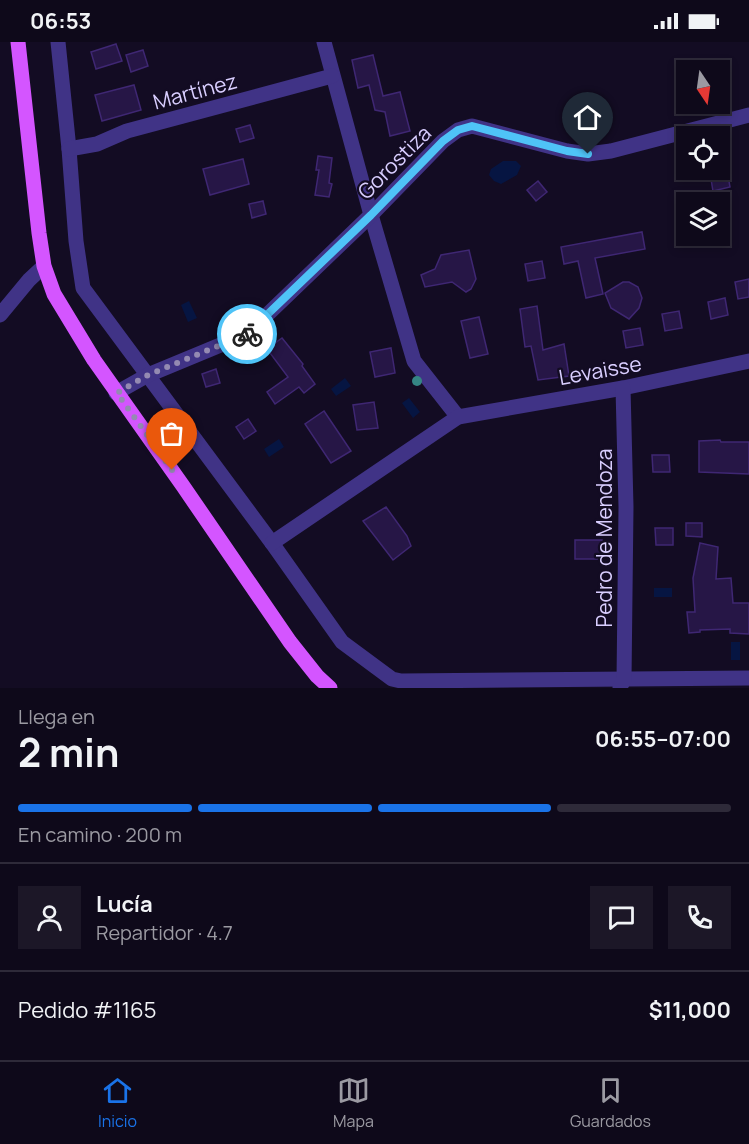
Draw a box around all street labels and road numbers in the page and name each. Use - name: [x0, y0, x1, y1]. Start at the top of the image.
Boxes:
- street label: Martínez: [150, 66, 240, 116]
- street label: Gorostiza: [351, 119, 437, 205]
- street label: Levaisse: [556, 349, 644, 391]
- street label: Pedro de Mendoza: [590, 449, 618, 627]

